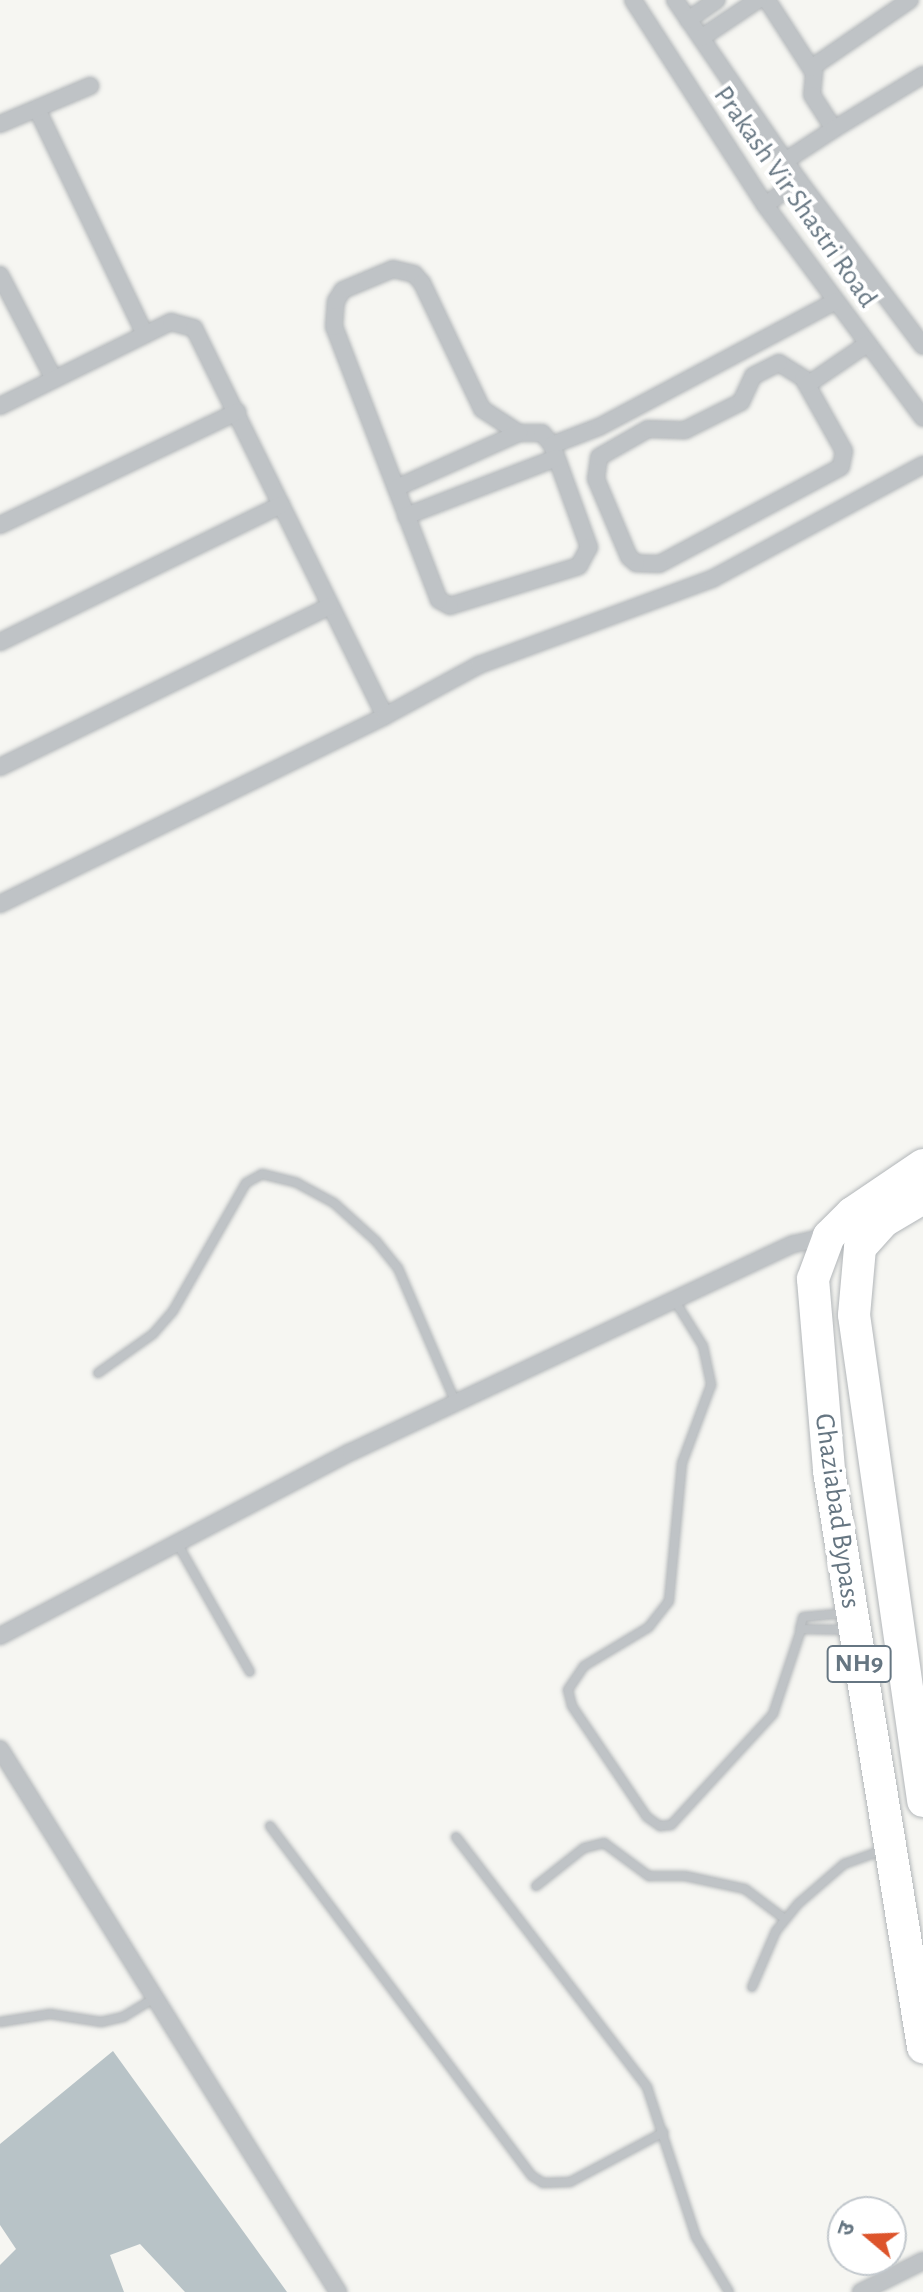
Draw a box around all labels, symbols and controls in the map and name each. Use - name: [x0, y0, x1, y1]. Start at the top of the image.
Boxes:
- street label: Prakash Vir Shastri Road: [706, 80, 884, 314]
- street label: Ghaziabad Bypass: [807, 1411, 867, 1611]
- road number: NH9: [825, 1642, 893, 1686]
- north arrow: [827, 2196, 907, 2276]
- text: उ: [834, 2219, 859, 2239]

